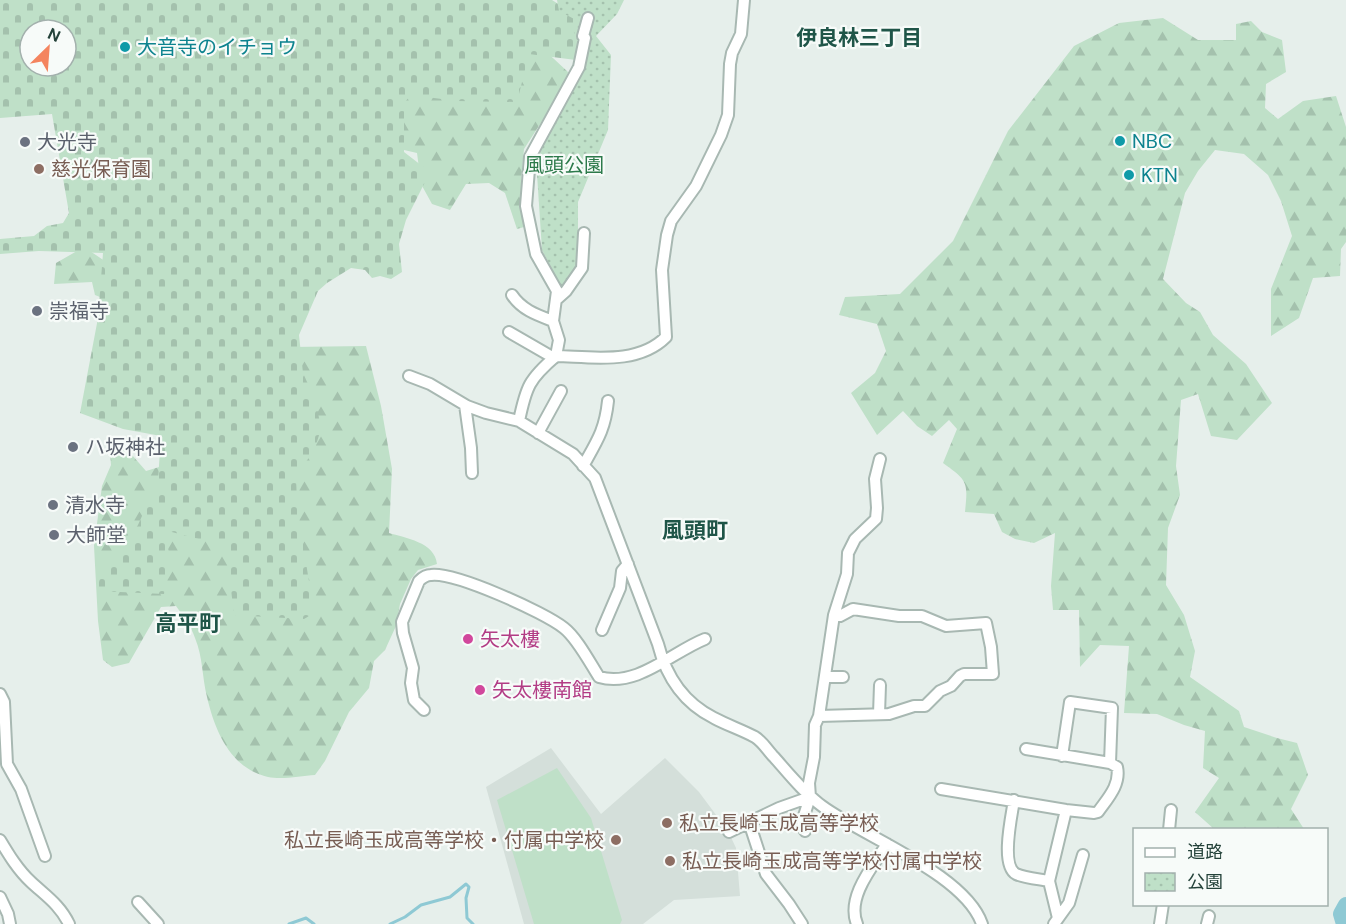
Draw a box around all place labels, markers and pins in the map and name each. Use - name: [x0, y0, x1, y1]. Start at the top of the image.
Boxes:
- place label: 大音寺のイチョウ: [137, 34, 297, 60]
- marker: 大音寺のイチョウ: [118, 40, 132, 54]
- place label: NBC: [1132, 128, 1172, 154]
- place label: 大光寺: [37, 129, 97, 155]
- marker: NBC: [1113, 134, 1127, 148]
- marker: 大光寺: [18, 135, 32, 149]
- place label: 慈光保育園: [51, 156, 151, 182]
- marker: 慈光保育園: [32, 162, 46, 176]
- place label: KTN: [1141, 162, 1178, 188]
- marker: KTN: [1122, 168, 1136, 182]
- place label: 崇福寺: [49, 298, 109, 324]
- marker: 崇福寺: [30, 304, 44, 318]
- place label: ハ坂神社: [85, 434, 165, 460]
- marker: ハ坂神社: [66, 440, 80, 454]
- place label: 清水寺: [65, 492, 125, 518]
- marker: 清水寺: [46, 498, 60, 512]
- place label: 大師堂: [66, 522, 126, 548]
- marker: 大師堂: [47, 528, 61, 542]
- place label: 矢太樓: [480, 626, 540, 652]
- marker: 矢太樓: [461, 632, 475, 646]
- place label: 矢太樓南館: [492, 677, 592, 703]
- marker: 矢太樓南館: [473, 683, 487, 697]
- place label: 私立長崎玉成高等学校: [679, 810, 879, 836]
- marker: 私立長崎玉成高等学校: [660, 816, 674, 830]
- place label: 私立長崎玉成高等学校・付属中学校: [284, 827, 604, 853]
- marker: 私立長崎玉成高等学校・付属中学校: [609, 833, 623, 847]
- place label: 私立長崎玉成高等学校付属中学校: [682, 848, 982, 874]
- marker: 私立長崎玉成高等学校付属中学校: [663, 854, 677, 868]

